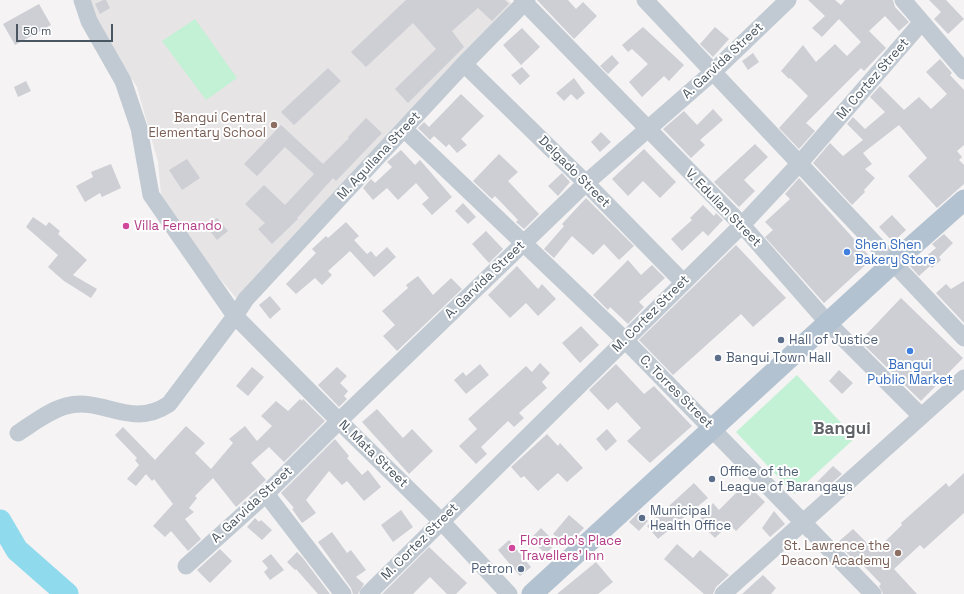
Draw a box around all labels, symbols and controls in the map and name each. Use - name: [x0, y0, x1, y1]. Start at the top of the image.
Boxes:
- scale bar: [18, 16, 115, 42]
- street label: A. Garvida Street: [679, 20, 767, 102]
- text: 50 m: [23, 23, 51, 39]
- street label: M. Cortez Street: [834, 35, 912, 123]
- street label: M. Agullana Street: [334, 109, 424, 203]
- place label: Bangui Central Elementary School: [149, 110, 266, 141]
- marker: Bangui Central Elementary School: [269, 120, 279, 130]
- street label: Delgado Street: [535, 133, 613, 211]
- street label: V. Edulian Street: [682, 166, 764, 250]
- place label: Villa Fernando: [134, 218, 222, 234]
- marker: Villa Fernando: [121, 221, 131, 231]
- place label: Shen Shen Bakery Store: [855, 237, 936, 268]
- street label: A. Garvida Street: [442, 238, 528, 322]
- marker: Shen Shen Bakery Store: [842, 247, 852, 257]
- street label: M. Cortez Street: [609, 272, 693, 356]
- place label: Hall of Justice: [789, 332, 878, 348]
- marker: Hall of Justice: [776, 335, 786, 345]
- marker: Bangui Public Market: [905, 346, 915, 356]
- place label: Bangui Town Hall: [726, 350, 831, 366]
- street label: C. Torres Street: [636, 352, 716, 432]
- marker: Bangui Town Hall: [713, 353, 723, 363]
- place label: Bangui Public Market: [867, 357, 953, 388]
- street label: N. Mata Street: [335, 417, 411, 491]
- district label: Bangui: [813, 419, 871, 439]
- street label: A. Garvida Street: [208, 464, 296, 546]
- place label: Office of the League of Barangays: [720, 464, 853, 495]
- marker: Office of the League of Barangays: [707, 474, 717, 484]
- street label: M. Cortez Street: [378, 500, 462, 584]
- place label: Municipal Health Office: [650, 503, 731, 534]
- marker: Municipal Health Office: [637, 513, 647, 523]
- place label: Florendo's Place Travellers' Inn: [520, 533, 622, 564]
- place label: St. Lawrence the Deacon Academy: [781, 538, 890, 569]
- marker: Florendo's Place Travellers' Inn: [507, 543, 517, 553]
- marker: St. Lawrence the Deacon Academy: [893, 548, 903, 558]
- place label: Petron: [471, 561, 513, 577]
- marker: Petron: [516, 564, 526, 574]

